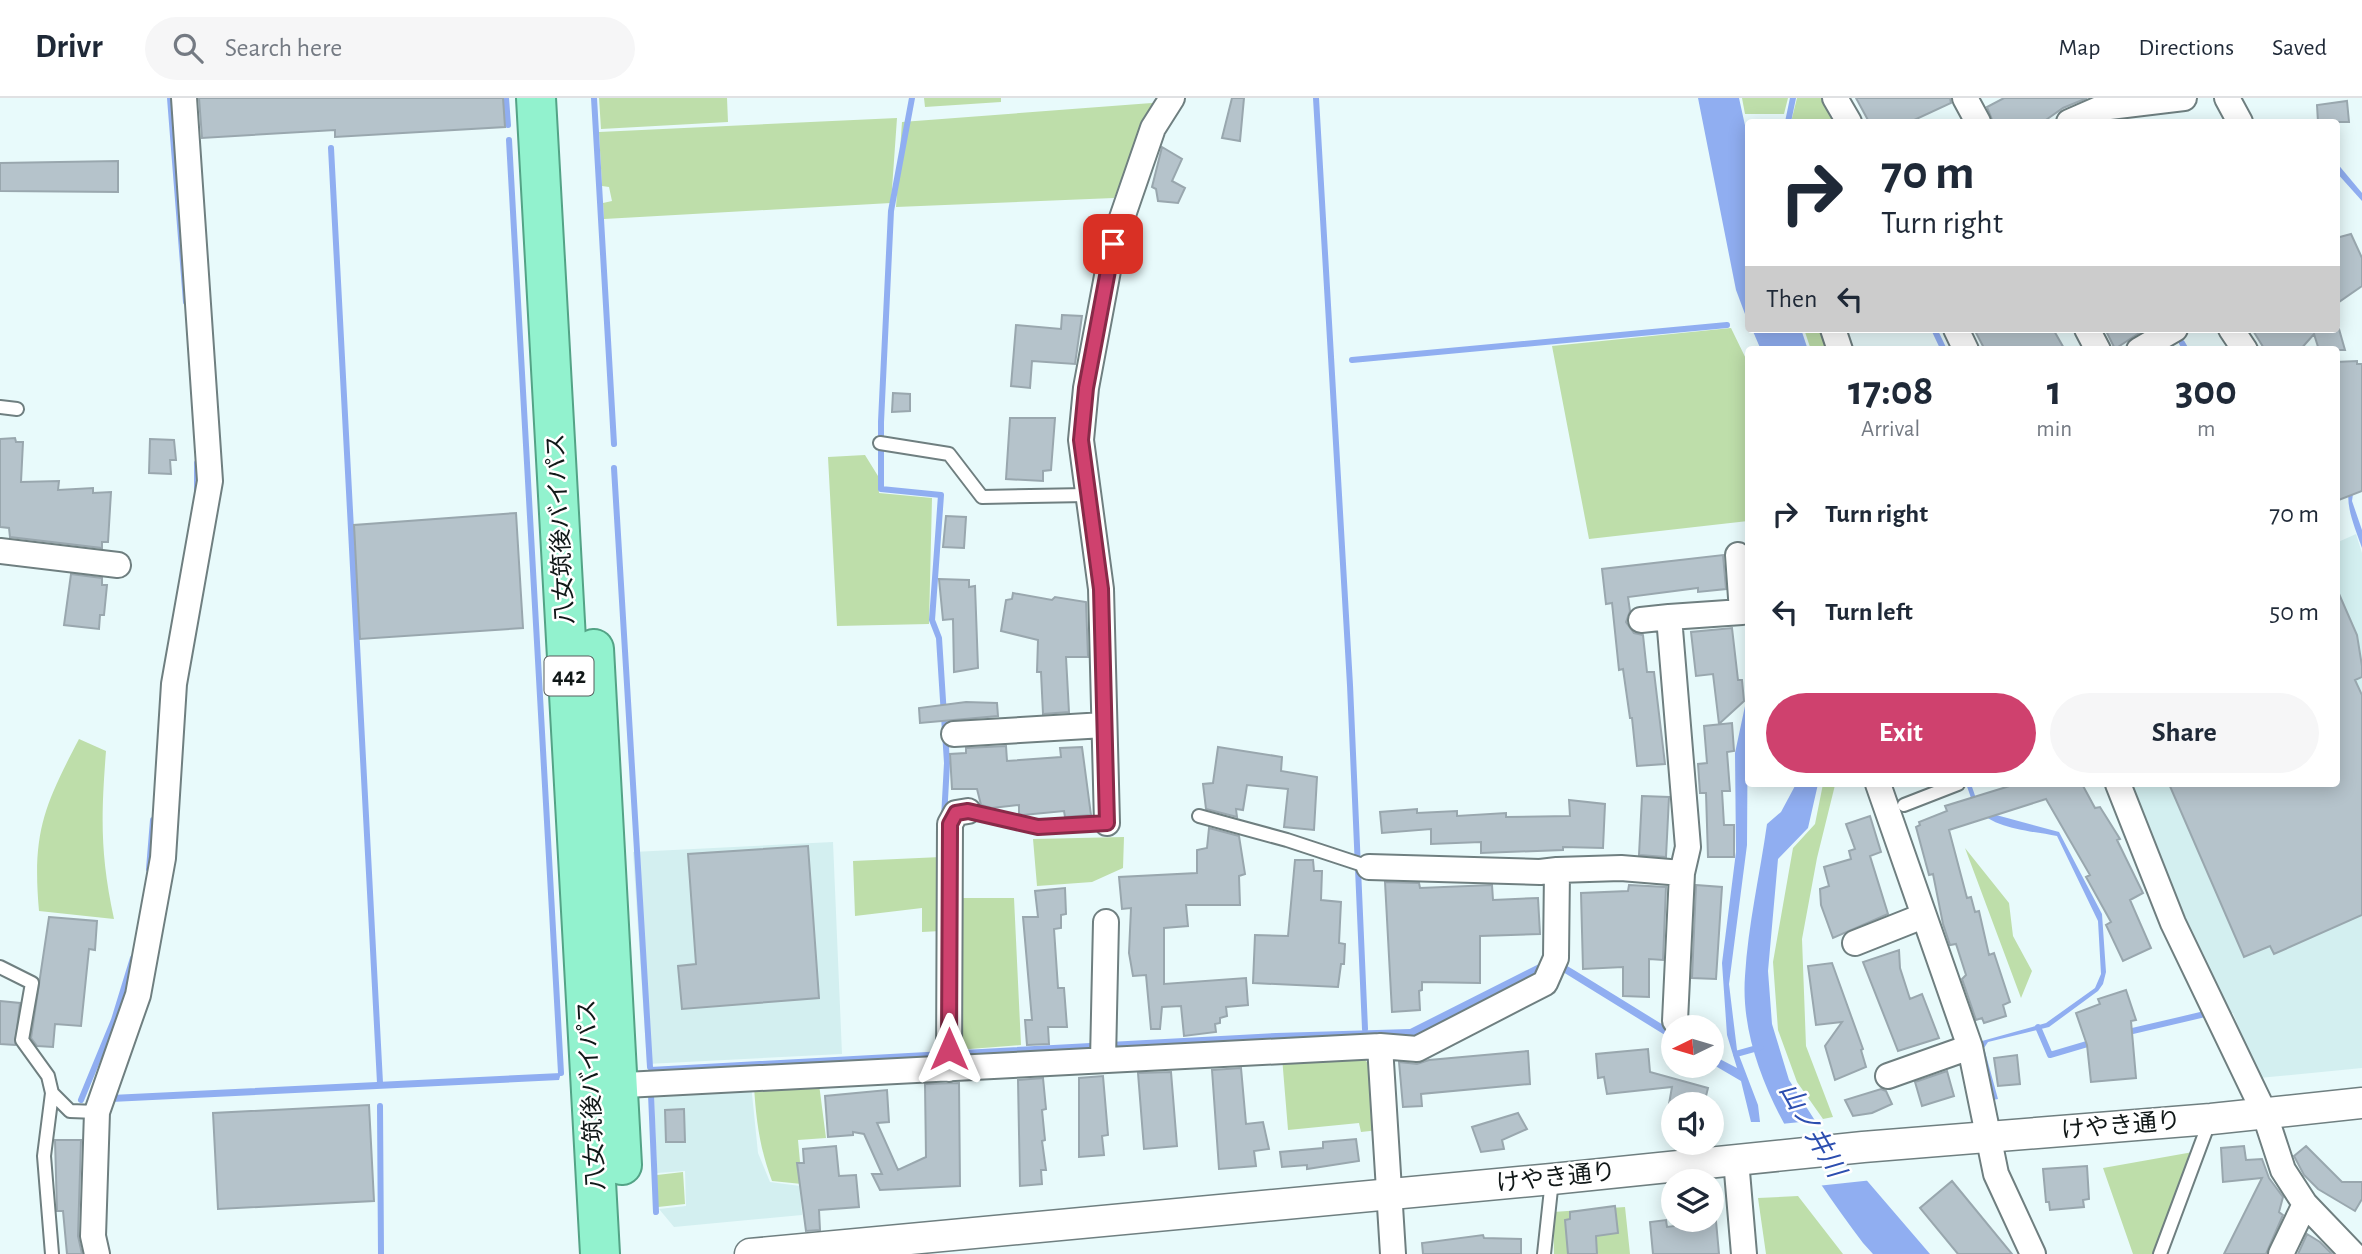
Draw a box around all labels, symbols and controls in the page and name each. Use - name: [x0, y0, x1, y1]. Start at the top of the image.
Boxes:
- search box: [145, 17, 635, 80]
- icon: search: [169, 29, 207, 67]
- text: Drivr: [35, 31, 103, 64]
- text: Search here: [225, 35, 342, 61]
- text: Map: [2058, 36, 2100, 60]
- text: Directions: [2138, 36, 2234, 60]
- text: Saved: [2272, 36, 2327, 60]
- icon: right: [1766, 147, 1857, 238]
- text: 70 m: [1881, 149, 1975, 198]
- text: Turn right: [1881, 207, 2003, 239]
- pin: [1083, 214, 1143, 274]
- icon: arrive: [1094, 225, 1132, 263]
- icon: left: [1831, 280, 1869, 318]
- text: Then: [1766, 286, 1817, 312]
- text: 17:08: [1848, 370, 1933, 412]
- text: 1: [2047, 370, 2062, 412]
- text: 300: [2175, 370, 2237, 412]
- text: Arrival: [1861, 418, 1920, 441]
- text: min: [2036, 418, 2072, 441]
- text: m: [2197, 418, 2215, 441]
- street label: 八女筑後バイパス: [542, 433, 578, 625]
- icon: right: [1766, 495, 1804, 533]
- text: Turn right: [1825, 501, 1928, 527]
- text: 70 m: [2269, 501, 2319, 527]
- icon: left: [1766, 593, 1804, 631]
- text: Turn left: [1825, 599, 1913, 625]
- text: 50 m: [2269, 599, 2319, 625]
- road number: 442: [544, 656, 594, 696]
- button: Exit: [1766, 693, 2036, 773]
- button: Share: [2050, 693, 2319, 773]
- street label: 八女筑後バイパス: [573, 999, 609, 1191]
- position arrow: [912, 1012, 986, 1086]
- north arrow: [1661, 1015, 1724, 1078]
- map controls: [1661, 1015, 1724, 1232]
- water label: 山ノ井川: [1775, 1078, 1852, 1184]
- button: sound: [1661, 1092, 1724, 1155]
- street label: けやき通り: [2060, 1108, 2182, 1143]
- street label: けやき通り: [1495, 1159, 1617, 1196]
- button: layers: [1661, 1169, 1724, 1232]

